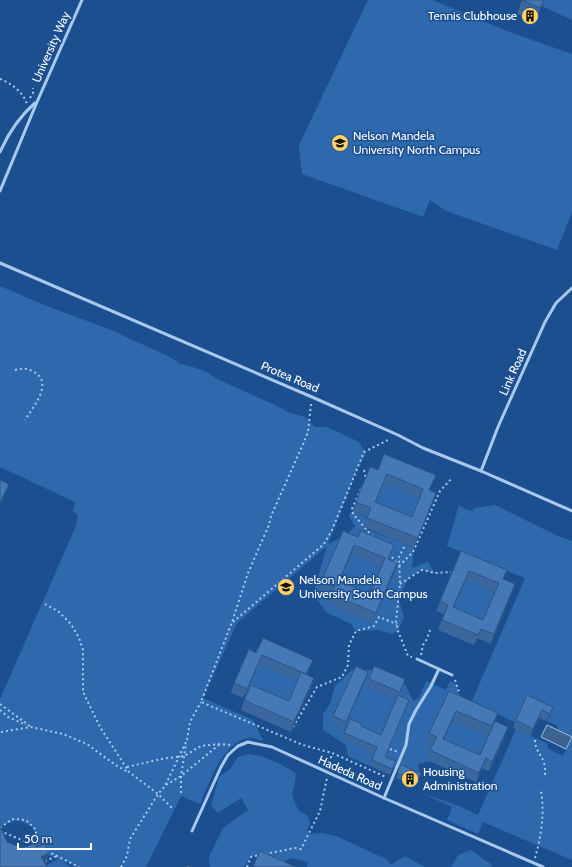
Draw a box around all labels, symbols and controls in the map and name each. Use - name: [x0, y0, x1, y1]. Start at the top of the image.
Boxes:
- building icon: Tennis Clubhouse: [520, 6, 540, 26]
- place label: Tennis Clubhouse: [428, 8, 517, 23]
- street label: University Way: [28, 9, 73, 85]
- place label: Nelson Mandela University North Campus: [353, 128, 480, 157]
- school or university icon: Nelson Mandela University North Campus: [330, 133, 350, 153]
- street label: Link Road: [496, 346, 529, 397]
- street label: Protea Road: [259, 358, 321, 395]
- place label: Nelson Mandela University South Campus: [299, 572, 428, 601]
- school or university icon: Nelson Mandela University South Campus: [276, 577, 296, 597]
- street label: Hadeda Road: [316, 752, 384, 793]
- place label: Housing Administration: [423, 764, 498, 793]
- building icon: Housing Administration: [400, 769, 420, 789]
- scale bar: [18, 825, 91, 851]
- text: 50 m: [24, 831, 52, 846]

